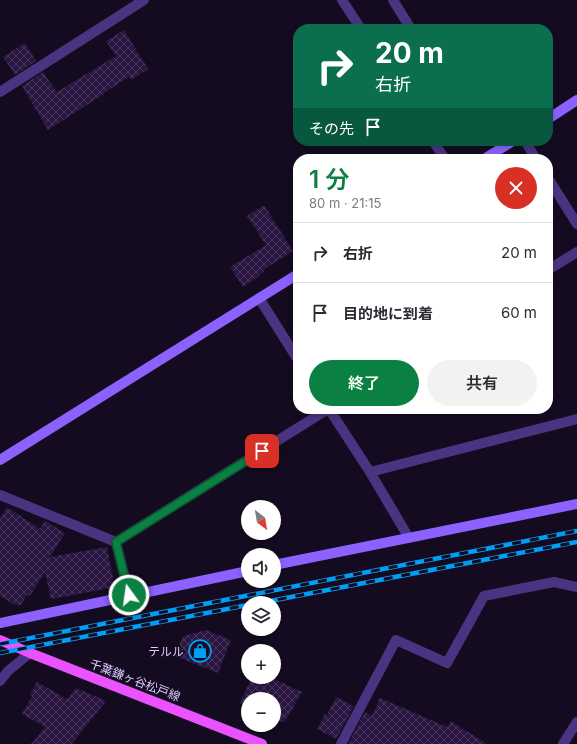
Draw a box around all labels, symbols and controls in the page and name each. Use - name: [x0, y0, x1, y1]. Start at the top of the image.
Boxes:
- text: 20 m: [375, 36, 444, 70]
- icon: right: [309, 40, 361, 92]
- text: 右折: [375, 74, 411, 95]
- icon: arrive: [362, 116, 384, 138]
- text: その先: [309, 119, 354, 138]
- text: 1 分: [309, 165, 349, 194]
- button: close: [495, 167, 537, 209]
- text: 80 m · 21:15: [309, 195, 382, 211]
- icon: right: [309, 242, 331, 264]
- text: 20 m: [501, 243, 537, 262]
- text: 右折: [343, 244, 373, 263]
- icon: arrive: [309, 302, 331, 324]
- text: 60 m: [501, 303, 537, 322]
- text: 目的地に到着: [343, 304, 433, 323]
- button: 終了: [309, 360, 419, 406]
- button: 共有: [427, 360, 537, 406]
- pin: [245, 434, 279, 468]
- icon: arrive: [251, 440, 273, 462]
- north arrow: [241, 500, 281, 540]
- map controls: [241, 500, 281, 732]
- button: sound: [241, 548, 281, 588]
- position arrow: [108, 574, 150, 616]
- button: layers: [241, 596, 281, 636]
- shop icon: テルル: [187, 638, 213, 664]
- place label: テルル: [148, 644, 184, 659]
- button: +: [241, 644, 281, 684]
- street label: 千葉鎌ヶ谷松戸線: [87, 656, 183, 704]
- button: −: [241, 692, 281, 732]

